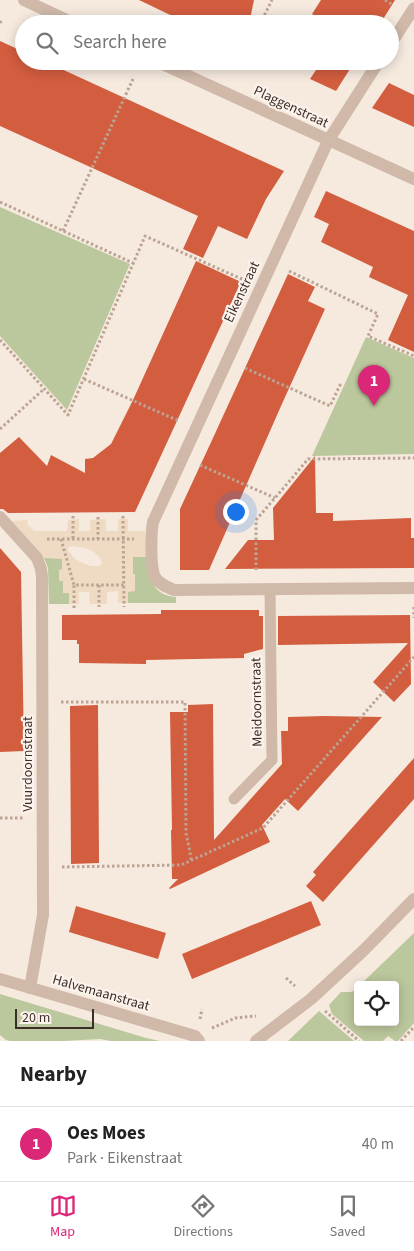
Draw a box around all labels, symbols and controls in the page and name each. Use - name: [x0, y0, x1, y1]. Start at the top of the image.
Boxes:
- search box: [15, 15, 399, 70]
- icon: search: [33, 29, 61, 57]
- text: Search here: [73, 29, 167, 56]
- street label: Plaggenstraat: [250, 81, 332, 133]
- street label: Eikenstraat: [219, 258, 265, 326]
- pin: 1: [358, 365, 390, 406]
- your location: [223, 499, 249, 525]
- street label: Meidoornstraat: [246, 657, 268, 747]
- street label: Vuurdoornstraat: [18, 716, 38, 812]
- street label: Halvemaanstraat: [50, 970, 152, 1016]
- map controls: [354, 981, 399, 1026]
- button: locate: [354, 981, 399, 1026]
- scale bar: [15, 1006, 94, 1029]
- text: 20 m: [22, 1008, 50, 1028]
- text: Nearby: [20, 1059, 87, 1089]
- text: Oes Moes: [67, 1120, 145, 1147]
- text: 1: [32, 1133, 40, 1155]
- text: 40 m: [362, 1133, 394, 1155]
- text: Park · Eikenstraat: [67, 1147, 182, 1169]
- tab: Map: [49, 1192, 77, 1242]
- tab: Directions: [174, 1192, 233, 1242]
- tab: Saved: [330, 1192, 365, 1242]

